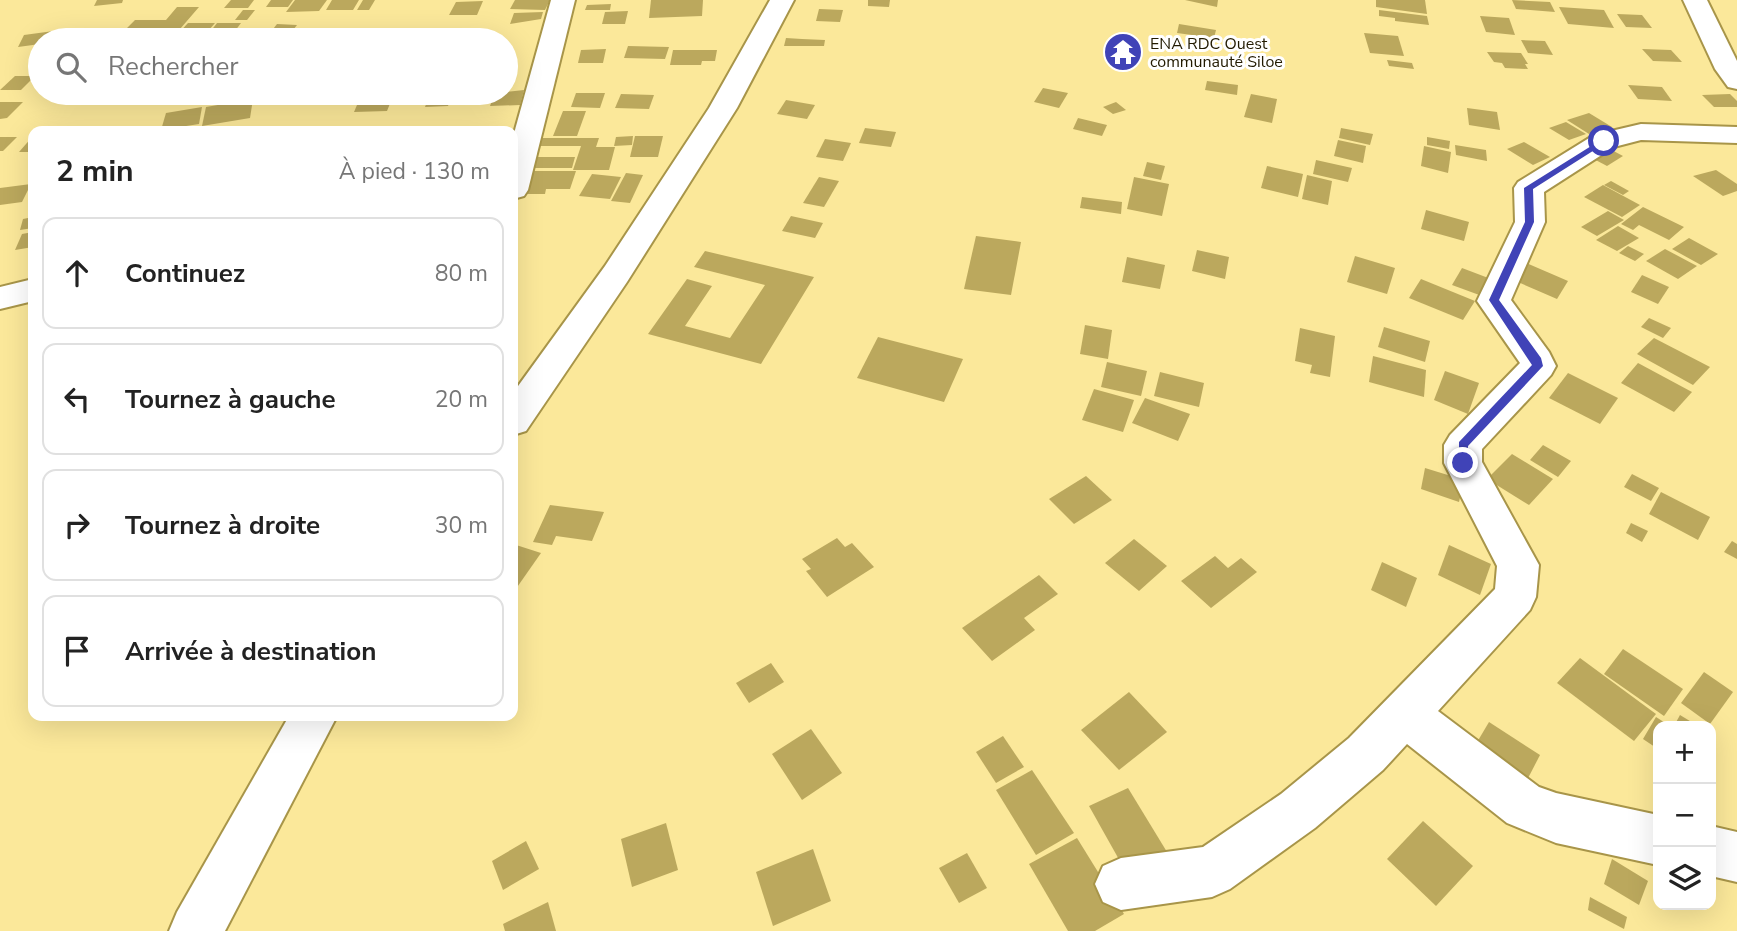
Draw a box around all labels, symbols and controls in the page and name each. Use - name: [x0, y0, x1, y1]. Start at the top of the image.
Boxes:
- search box: [28, 28, 518, 105]
- temple icon: ENA RDC Ouest communauté Siloe: [1102, 31, 1144, 73]
- place label: ENA RDC Ouest communauté Siloe: [1150, 33, 1283, 73]
- icon: search: [52, 48, 90, 86]
- text: Rechercher: [108, 49, 239, 84]
- route start: [1588, 125, 1619, 156]
- text: 2 min: [56, 151, 134, 192]
- text: À pied · 130 m: [339, 156, 490, 187]
- icon: ahead: [58, 254, 96, 292]
- text: Continuez: [125, 256, 245, 291]
- text: 80 m: [435, 258, 488, 289]
- icon: left: [58, 380, 96, 418]
- text: Tournez à gauche: [125, 382, 336, 417]
- text: 20 m: [435, 384, 488, 415]
- route end: [1447, 447, 1478, 478]
- icon: right: [58, 506, 96, 544]
- text: Tournez à droite: [125, 508, 320, 543]
- text: 30 m: [435, 510, 488, 541]
- icon: arrive: [58, 632, 96, 670]
- text: Arrivée à destination: [125, 634, 376, 669]
- map controls: [1653, 721, 1716, 910]
- button: +: [1653, 721, 1716, 784]
- button: −: [1653, 784, 1716, 847]
- button: layers: [1653, 847, 1716, 910]

